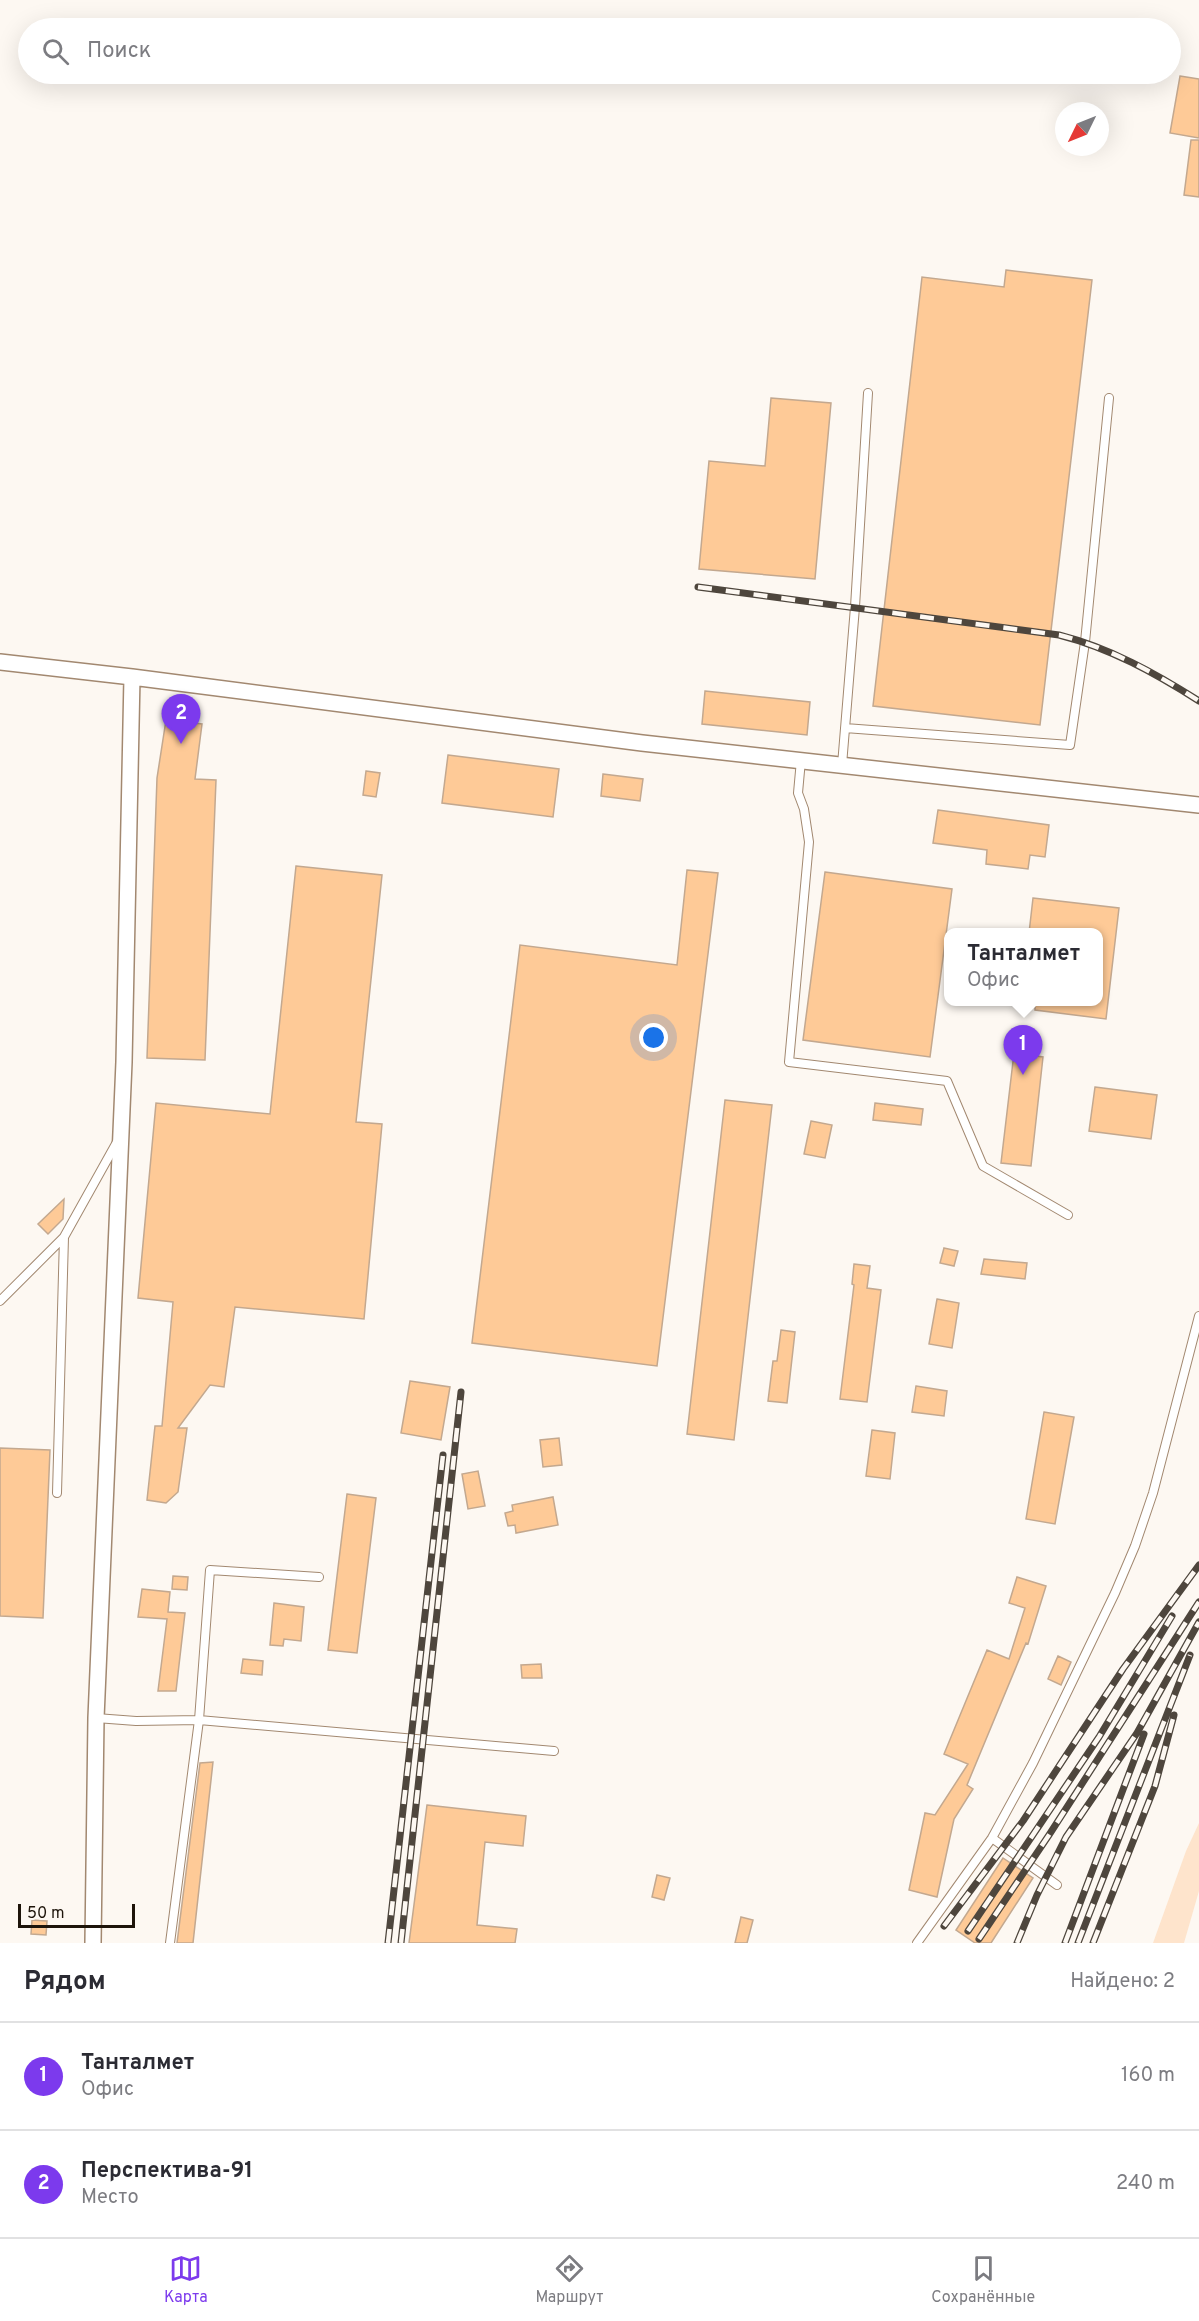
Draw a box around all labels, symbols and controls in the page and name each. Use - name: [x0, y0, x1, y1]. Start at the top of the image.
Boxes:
- search box: [18, 18, 1181, 84]
- icon: search: [39, 35, 72, 68]
- text: Поиск: [87, 38, 151, 65]
- north arrow: [1055, 102, 1109, 156]
- pin: 2: [162, 694, 201, 744]
- popup: [944, 928, 1103, 1006]
- text: Танталмет: [967, 941, 1080, 968]
- text: Офис: [967, 968, 1020, 994]
- your location: [639, 1023, 668, 1052]
- pin: 1: [1004, 1026, 1042, 1075]
- scale bar: [18, 1901, 135, 1928]
- text: 50 m: [27, 1904, 65, 1924]
- text: Рядом: [24, 1966, 106, 1999]
- text: Найдено: 2: [1070, 1969, 1175, 1995]
- text: Танталмет: [81, 2050, 194, 2077]
- text: 1: [40, 2063, 48, 2089]
- text: 160 m: [1121, 2063, 1175, 2089]
- text: Офис: [81, 2077, 134, 2103]
- text: Перспектива-91: [81, 2158, 253, 2185]
- text: 2: [37, 2171, 50, 2197]
- text: 240 m: [1116, 2171, 1175, 2197]
- text: Место: [81, 2185, 139, 2211]
- tab: Карта: [164, 2252, 208, 2308]
- tab: Маршрут: [535, 2252, 604, 2308]
- tab: Сохранённые: [931, 2252, 1035, 2308]

